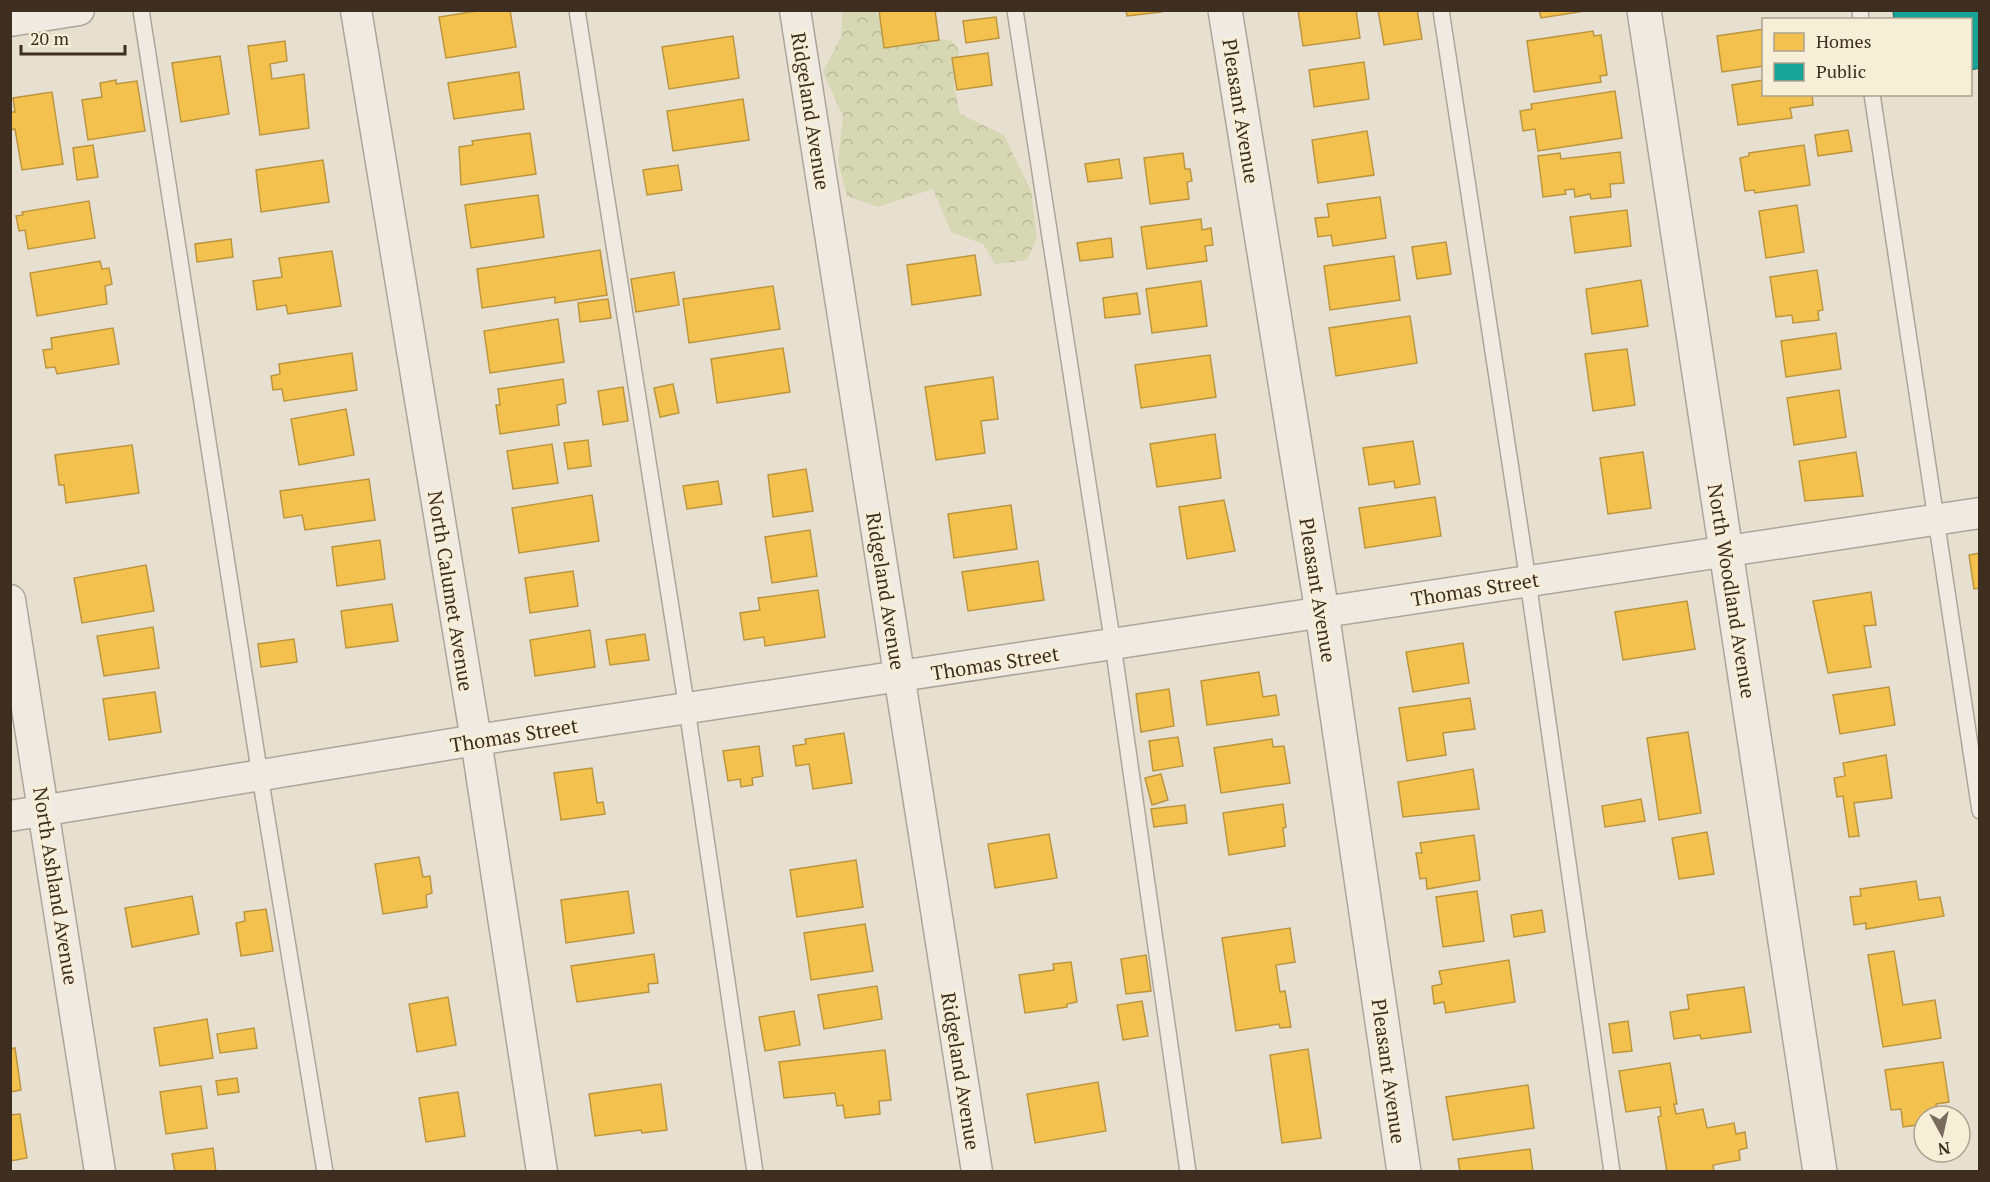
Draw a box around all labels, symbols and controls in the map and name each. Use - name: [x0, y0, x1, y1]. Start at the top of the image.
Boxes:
- scale bar: [21, 18, 124, 56]
- legend: [1762, 18, 1972, 96]
- text: 20 m: [30, 26, 70, 50]
- text: Homes: [1816, 29, 1871, 53]
- street label: Ridgeland Avenue: [785, 30, 837, 192]
- street label: Pleasant Avenue: [1216, 37, 1266, 185]
- text: Public: [1816, 59, 1866, 83]
- street label: North Woodland Avenue: [1702, 482, 1762, 700]
- street label: North Calumet Avenue: [422, 489, 480, 693]
- street label: Ridgeland Avenue: [860, 510, 912, 672]
- street label: Pleasant Avenue: [1293, 516, 1343, 664]
- street label: Thomas Street: [1409, 565, 1542, 612]
- street label: Thomas Street: [929, 639, 1062, 686]
- street label: Thomas Street: [448, 711, 581, 758]
- street label: North Ashland Avenue: [27, 785, 85, 987]
- street label: Ridgeland Avenue: [935, 990, 987, 1152]
- street label: Pleasant Avenue: [1365, 997, 1413, 1145]
- north arrow: [1912, 1104, 1972, 1164]
- text: N: [1937, 1137, 1952, 1161]

